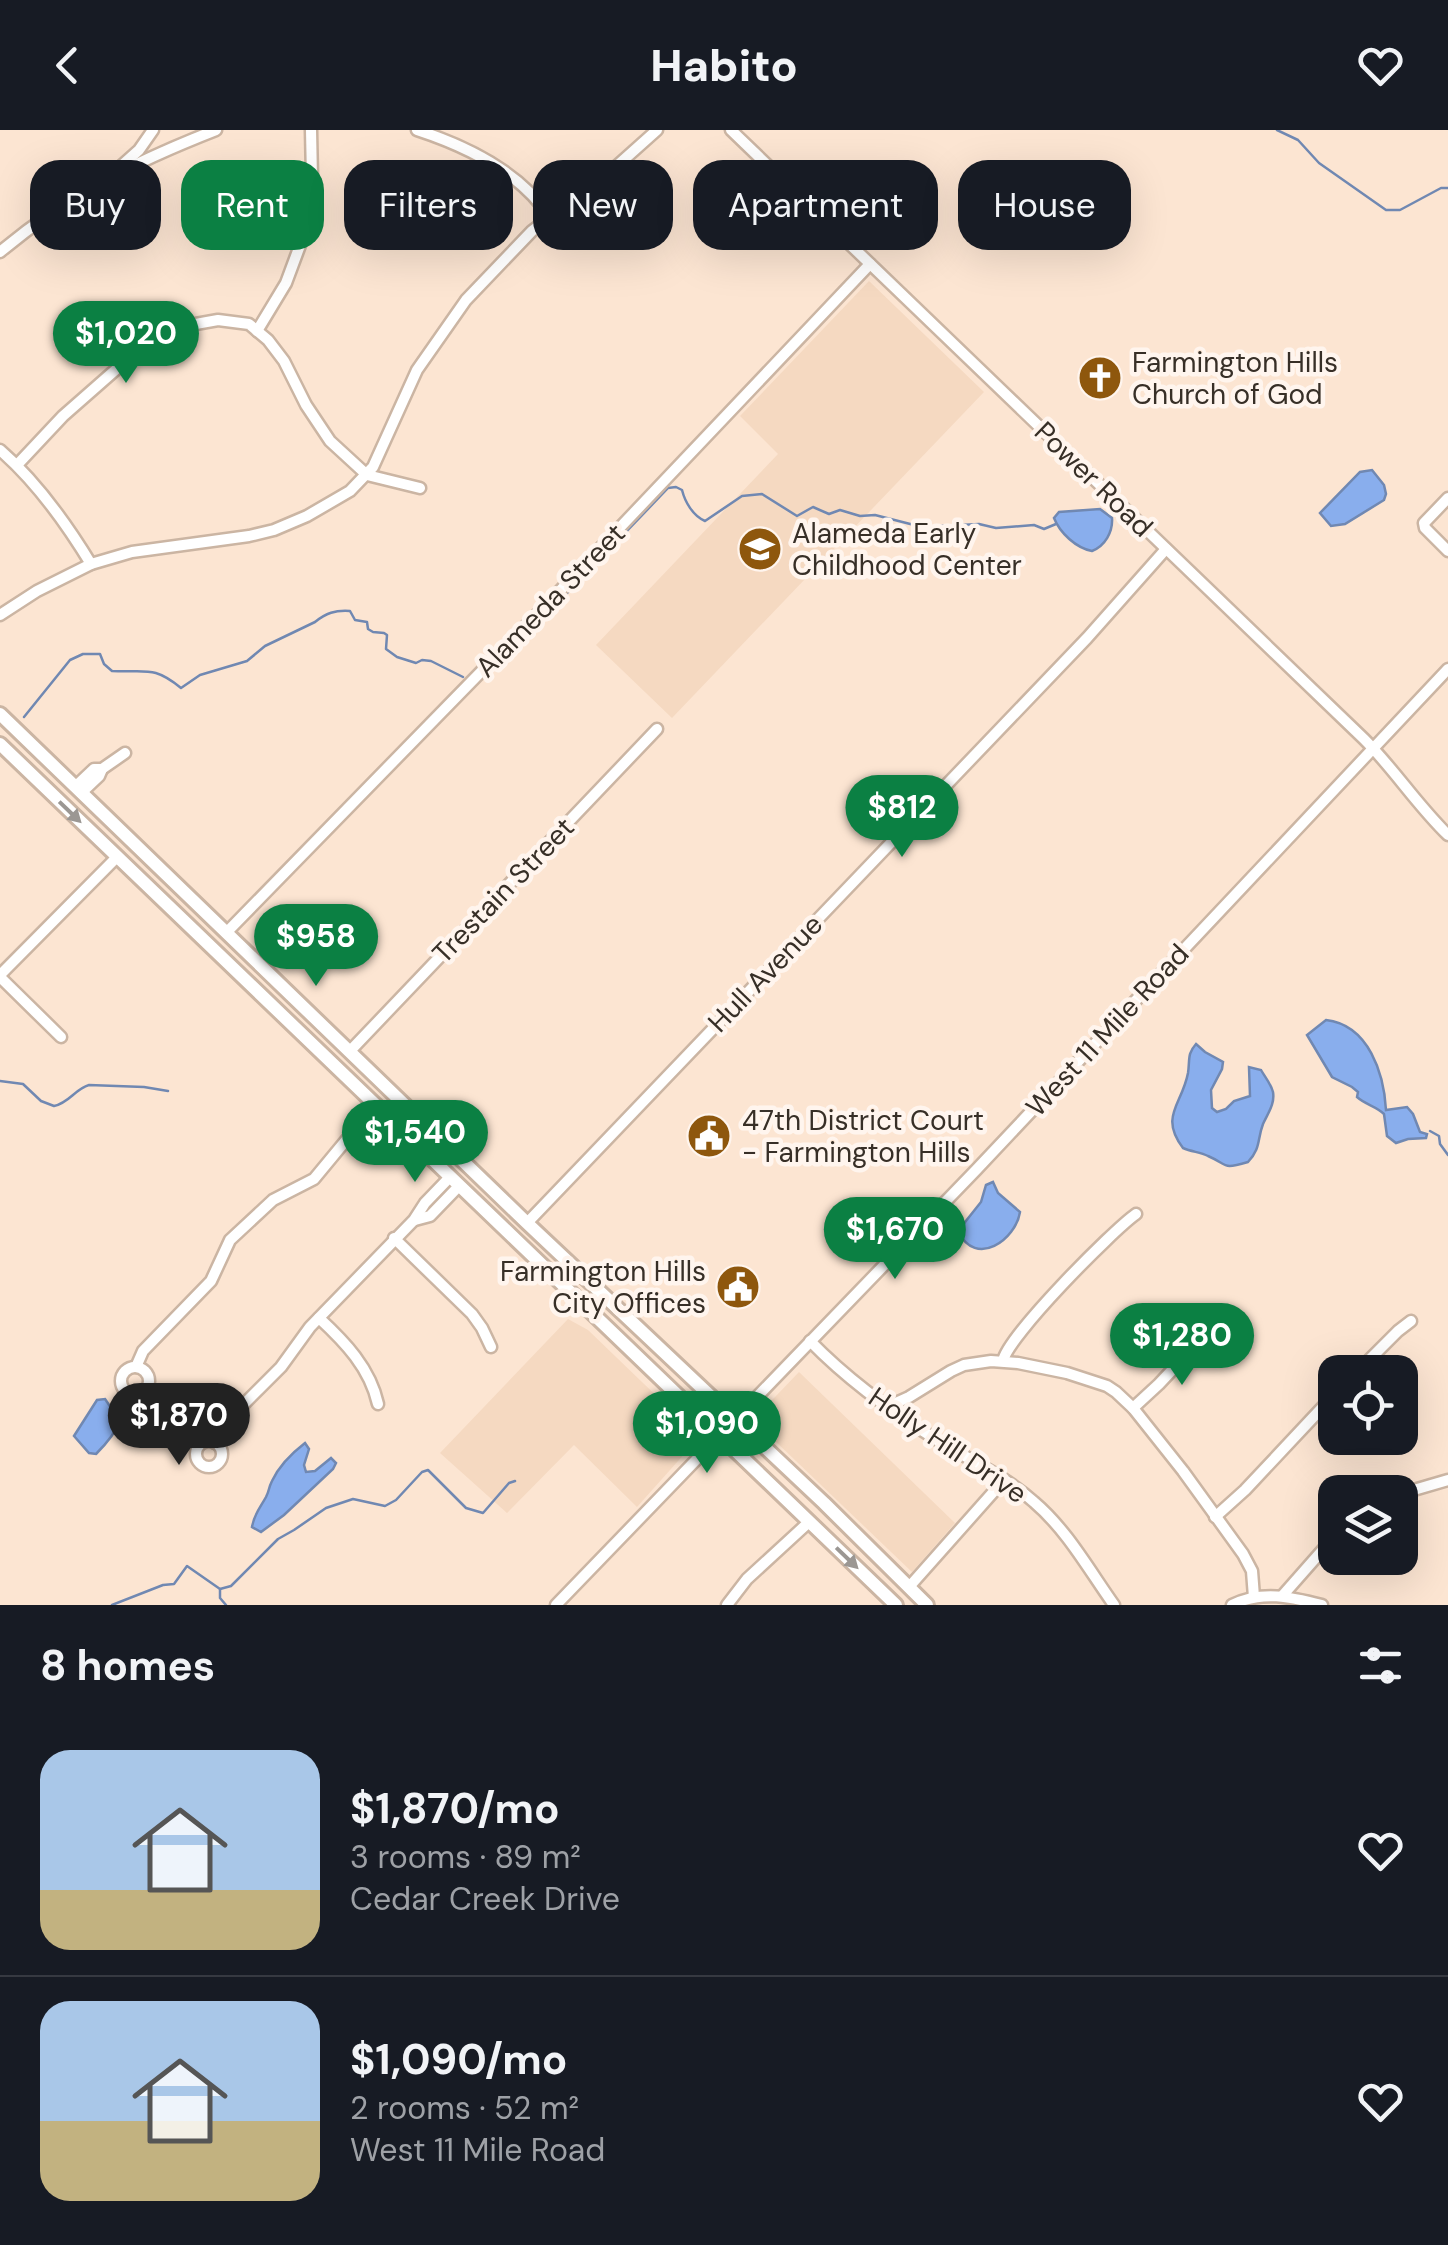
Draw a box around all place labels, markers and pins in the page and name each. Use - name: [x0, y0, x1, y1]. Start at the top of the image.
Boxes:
- pin: $1,020: [45, 301, 207, 386]
- place label: Farmington Hills Church of God: [1132, 344, 1338, 413]
- church icon: Farmington Hills Church of God: [1077, 355, 1123, 401]
- place label: Alameda Early Childhood Center: [792, 515, 1022, 584]
- school or university icon: Alameda Early Childhood Center: [737, 526, 783, 572]
- pin: $812: [843, 775, 961, 860]
- pin: $958: [257, 904, 375, 989]
- pin: $1,540: [334, 1100, 496, 1185]
- place label: 47th District Court - Farmington Hills: [742, 1102, 984, 1171]
- public building icon: 47th District Court - Farmington Hills: [686, 1113, 732, 1159]
- pin: $1,670: [814, 1197, 976, 1282]
- place label: Farmington Hills City Offices: [500, 1253, 706, 1322]
- public building icon: Farmington Hills City Offices: [715, 1264, 761, 1310]
- pin: $1,280: [1101, 1303, 1263, 1388]
- pin: $1,870: [98, 1383, 260, 1468]
- pin: $1,090: [626, 1391, 788, 1476]

